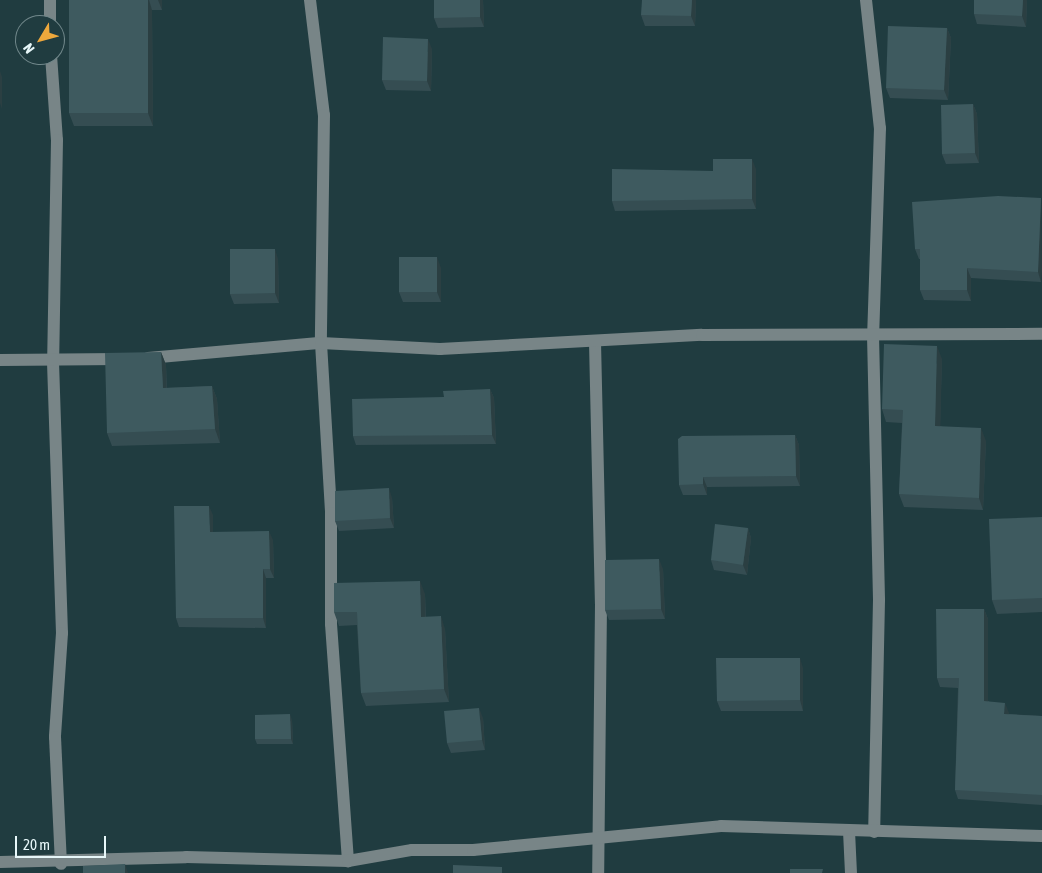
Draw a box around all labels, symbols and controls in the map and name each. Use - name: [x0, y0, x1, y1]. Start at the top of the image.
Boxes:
- north arrow: [15, 15, 65, 65]
- text: N: [20, 40, 38, 57]
- scale bar: [18, 826, 109, 858]
- text: 20 m: [23, 836, 50, 853]

